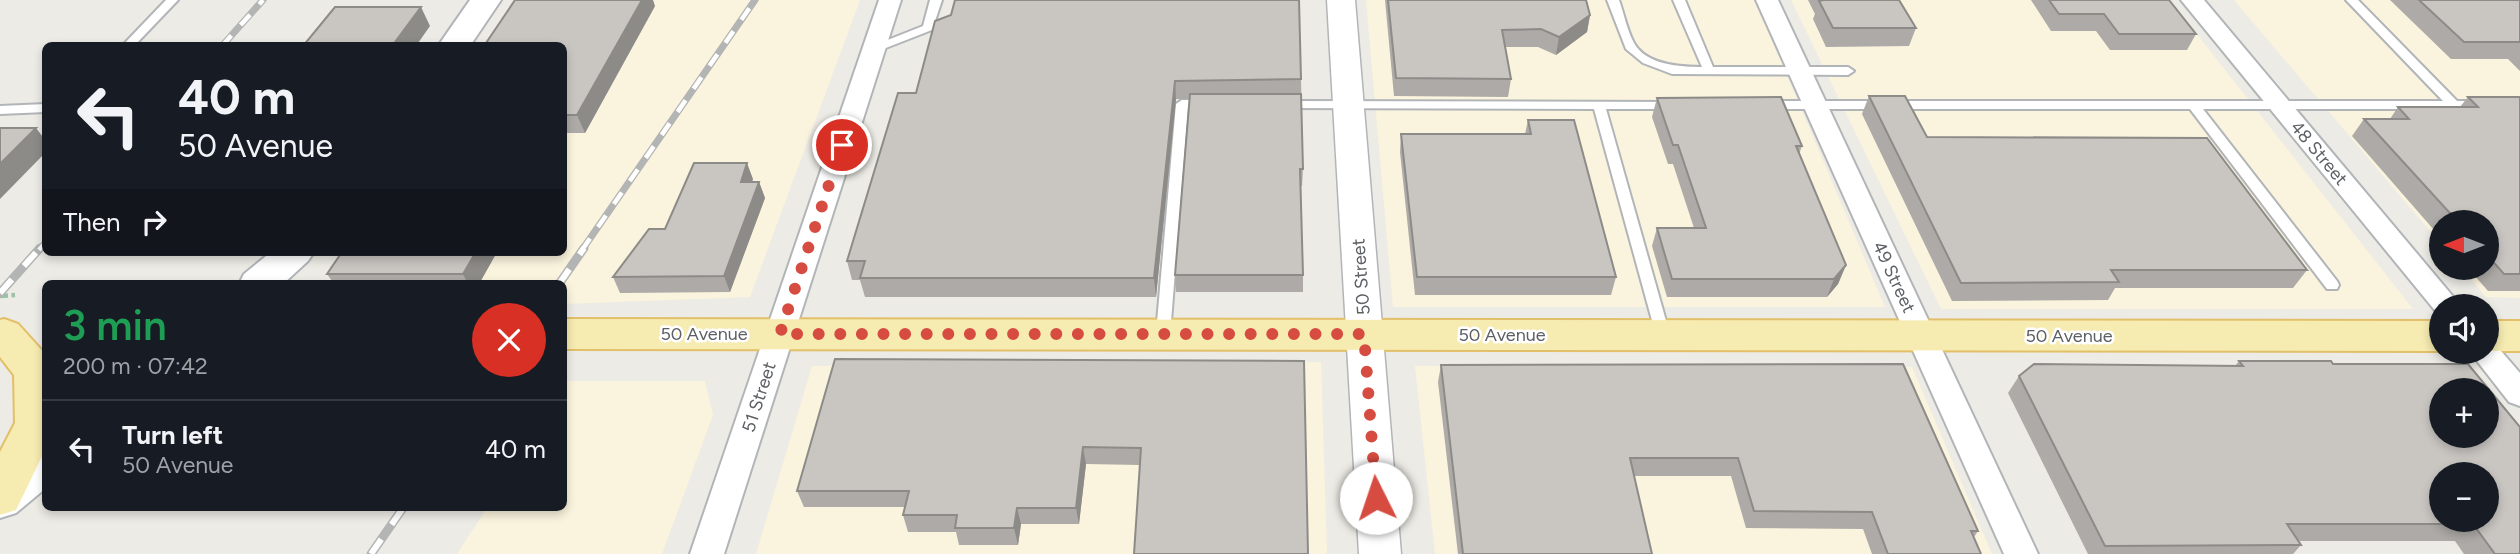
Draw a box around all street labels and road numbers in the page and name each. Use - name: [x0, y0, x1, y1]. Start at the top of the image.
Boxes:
- street label: 48 Street: [2286, 116, 2352, 190]
- street label: 50 Street: [1347, 238, 1375, 316]
- street label: 49 Street: [1868, 238, 1920, 316]
- street label: 50 Avenue: [660, 323, 748, 345]
- street label: 50 Avenue: [1458, 324, 1546, 346]
- street label: 50 Avenue: [2025, 325, 2113, 347]
- street label: 51 Street: [737, 359, 781, 435]

